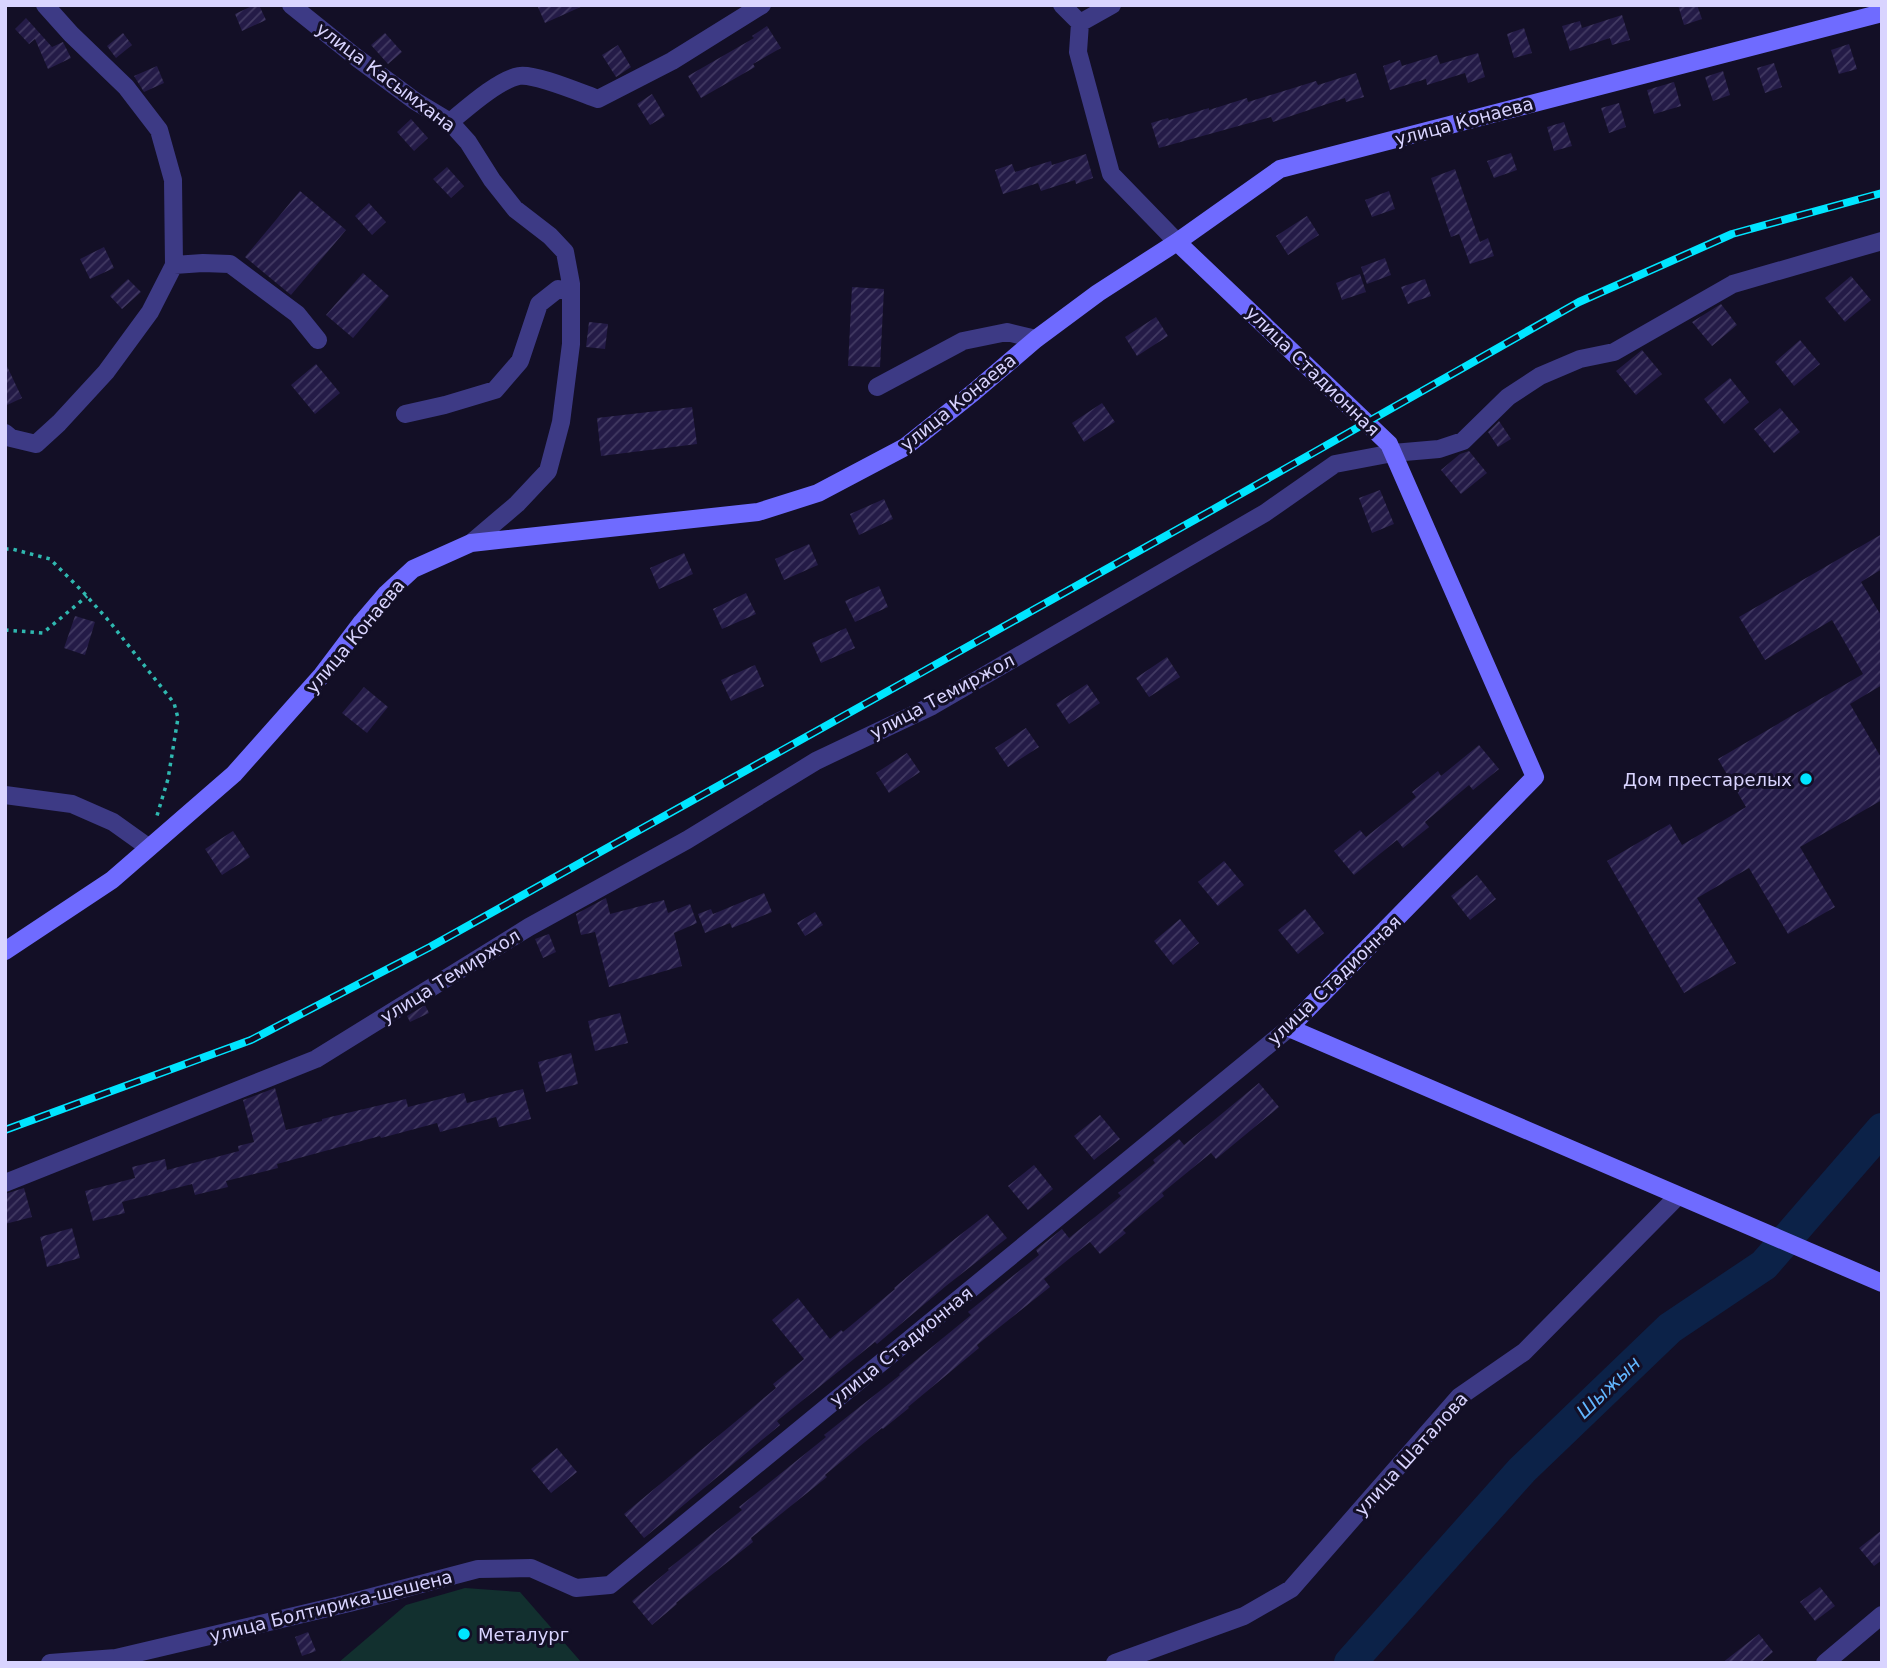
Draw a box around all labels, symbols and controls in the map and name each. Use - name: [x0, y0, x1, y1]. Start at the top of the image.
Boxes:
- street label: улица Касымхана: [312, 18, 460, 136]
- street label: улица Конаева: [1393, 92, 1535, 150]
- street label: улица Стадионная: [1242, 302, 1384, 440]
- street label: улица Конаева: [896, 349, 1020, 455]
- street label: улица Конаева: [301, 575, 409, 697]
- street label: улица Темиржол: [866, 649, 1018, 743]
- place label: Дом престарелых: [1623, 769, 1792, 790]
- marker: Дом престарелых: [1798, 771, 1814, 787]
- street label: улица Стадионная: [1263, 911, 1405, 1049]
- street label: улица Темиржол: [376, 925, 524, 1027]
- street label: улица Стадионная: [825, 1282, 977, 1410]
- water label: Шыжын: [1572, 1351, 1644, 1423]
- street label: улица Шаталова: [1350, 1388, 1472, 1520]
- street label: улица Болтирика-шешена: [207, 1566, 455, 1646]
- place label: Металург: [478, 1624, 569, 1645]
- marker: Металург: [456, 1626, 472, 1642]

